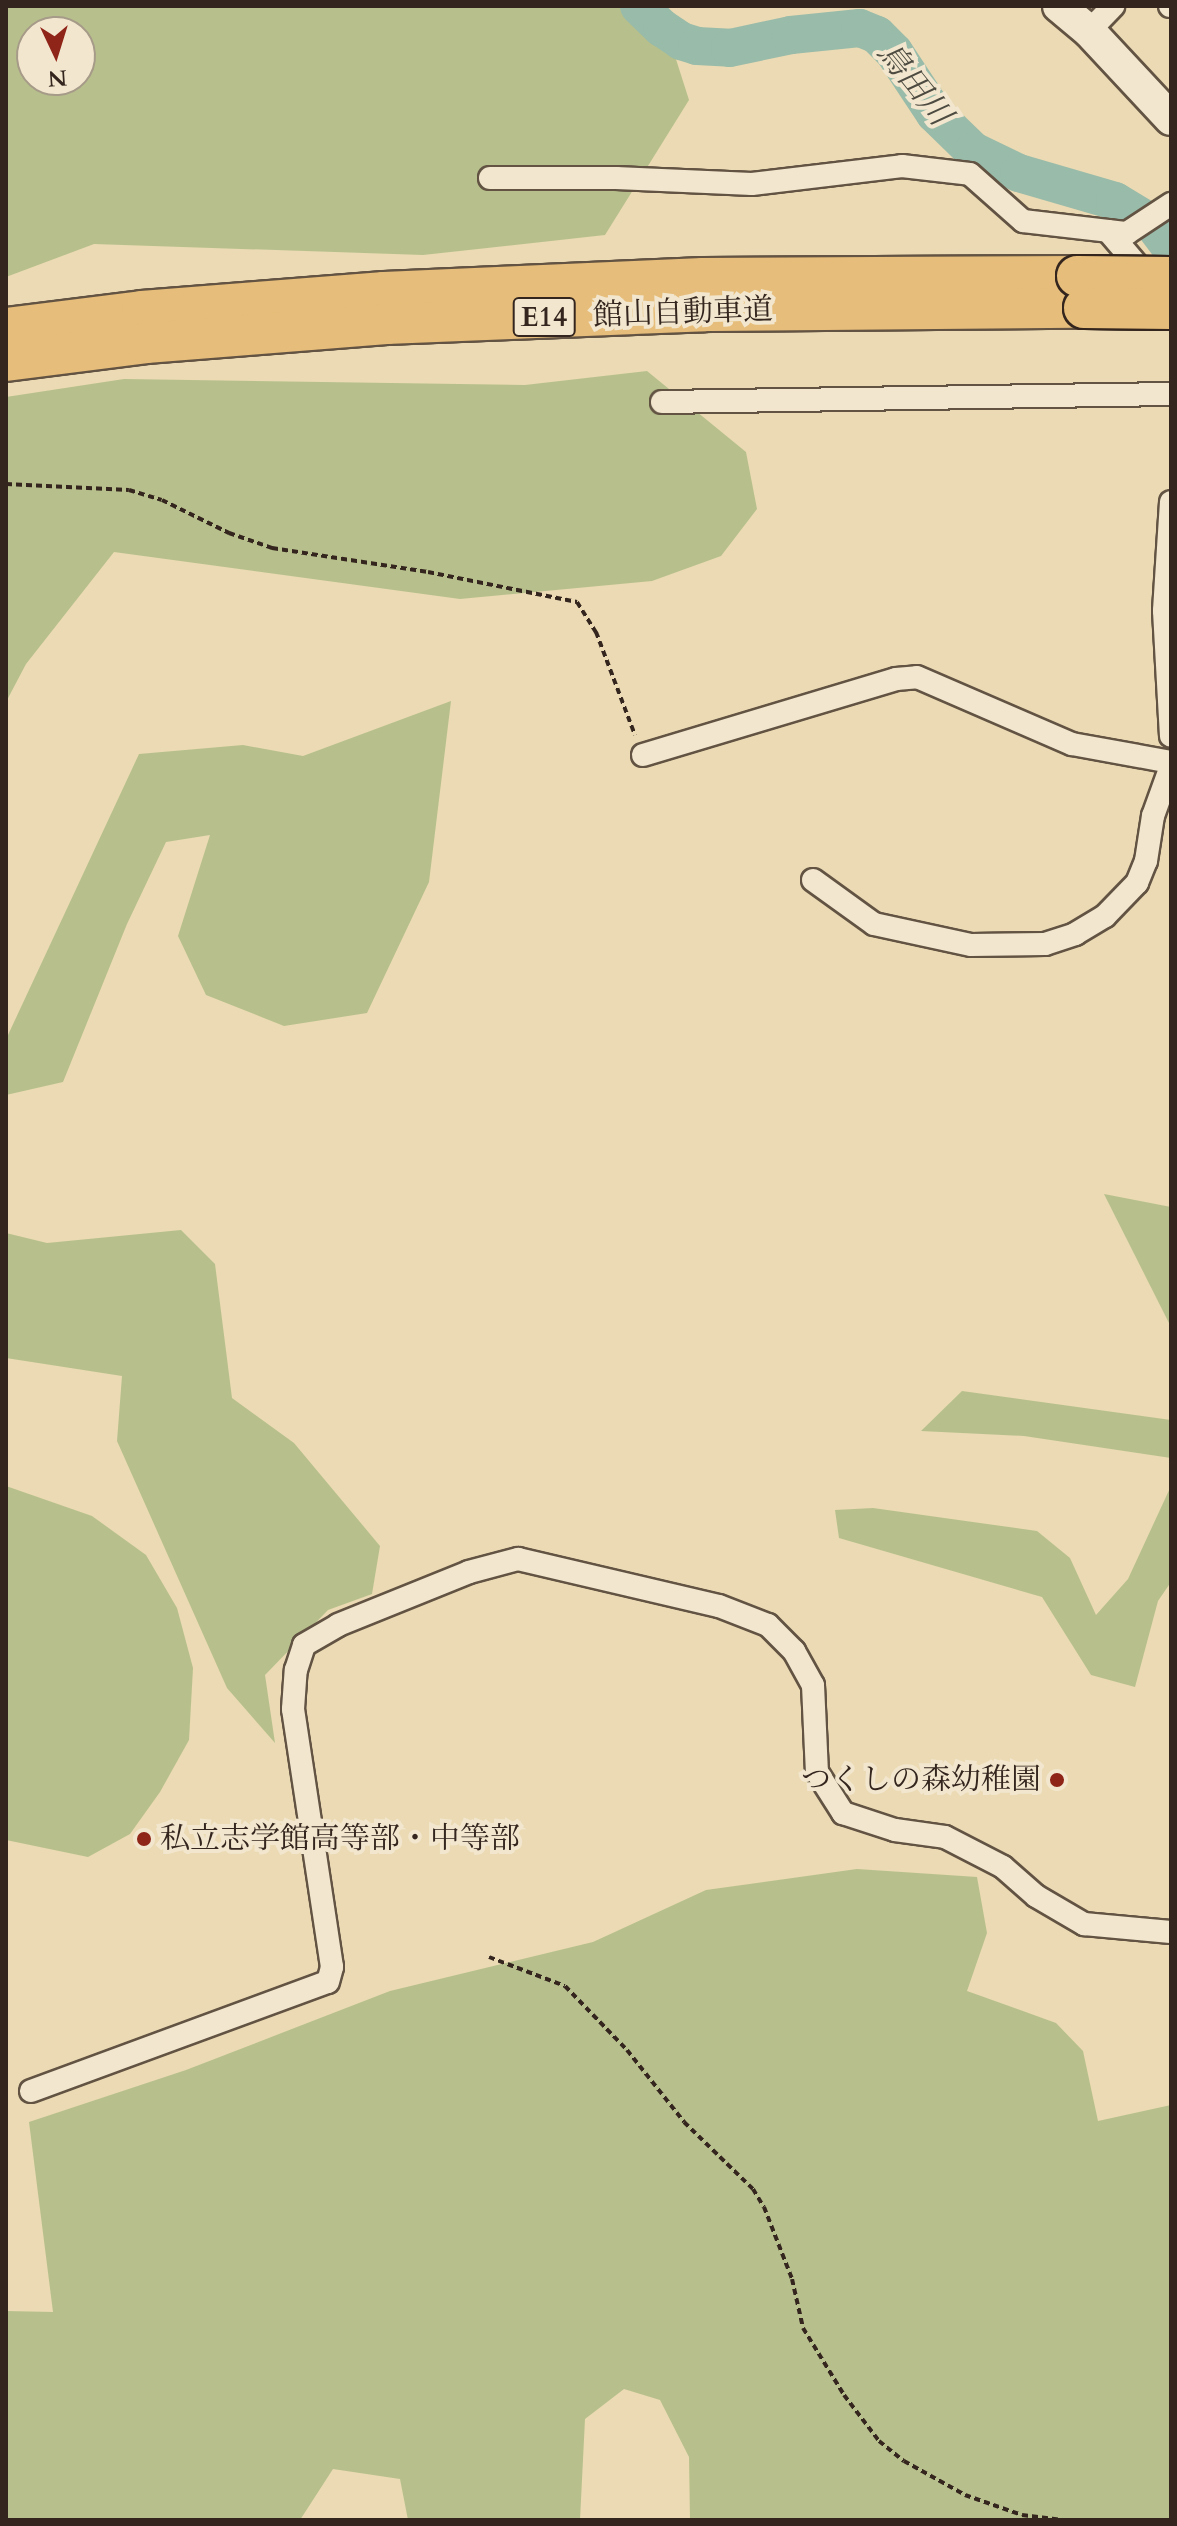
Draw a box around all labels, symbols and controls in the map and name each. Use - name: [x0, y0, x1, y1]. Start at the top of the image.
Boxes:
- north arrow: [16, 16, 96, 96]
- water label: 鳥田川: [869, 35, 959, 133]
- text: N: [47, 62, 68, 94]
- street label: 館山自動車道: [592, 292, 774, 334]
- road number: E14: [512, 293, 576, 341]
- place label: つくしの森幼稚園: [801, 1762, 1041, 1798]
- marker: つくしの森幼稚園: [1048, 1771, 1066, 1789]
- place label: 私立志学館高等部・中等部: [160, 1821, 520, 1857]
- marker: 私立志学館高等部・中等部: [135, 1830, 153, 1848]

